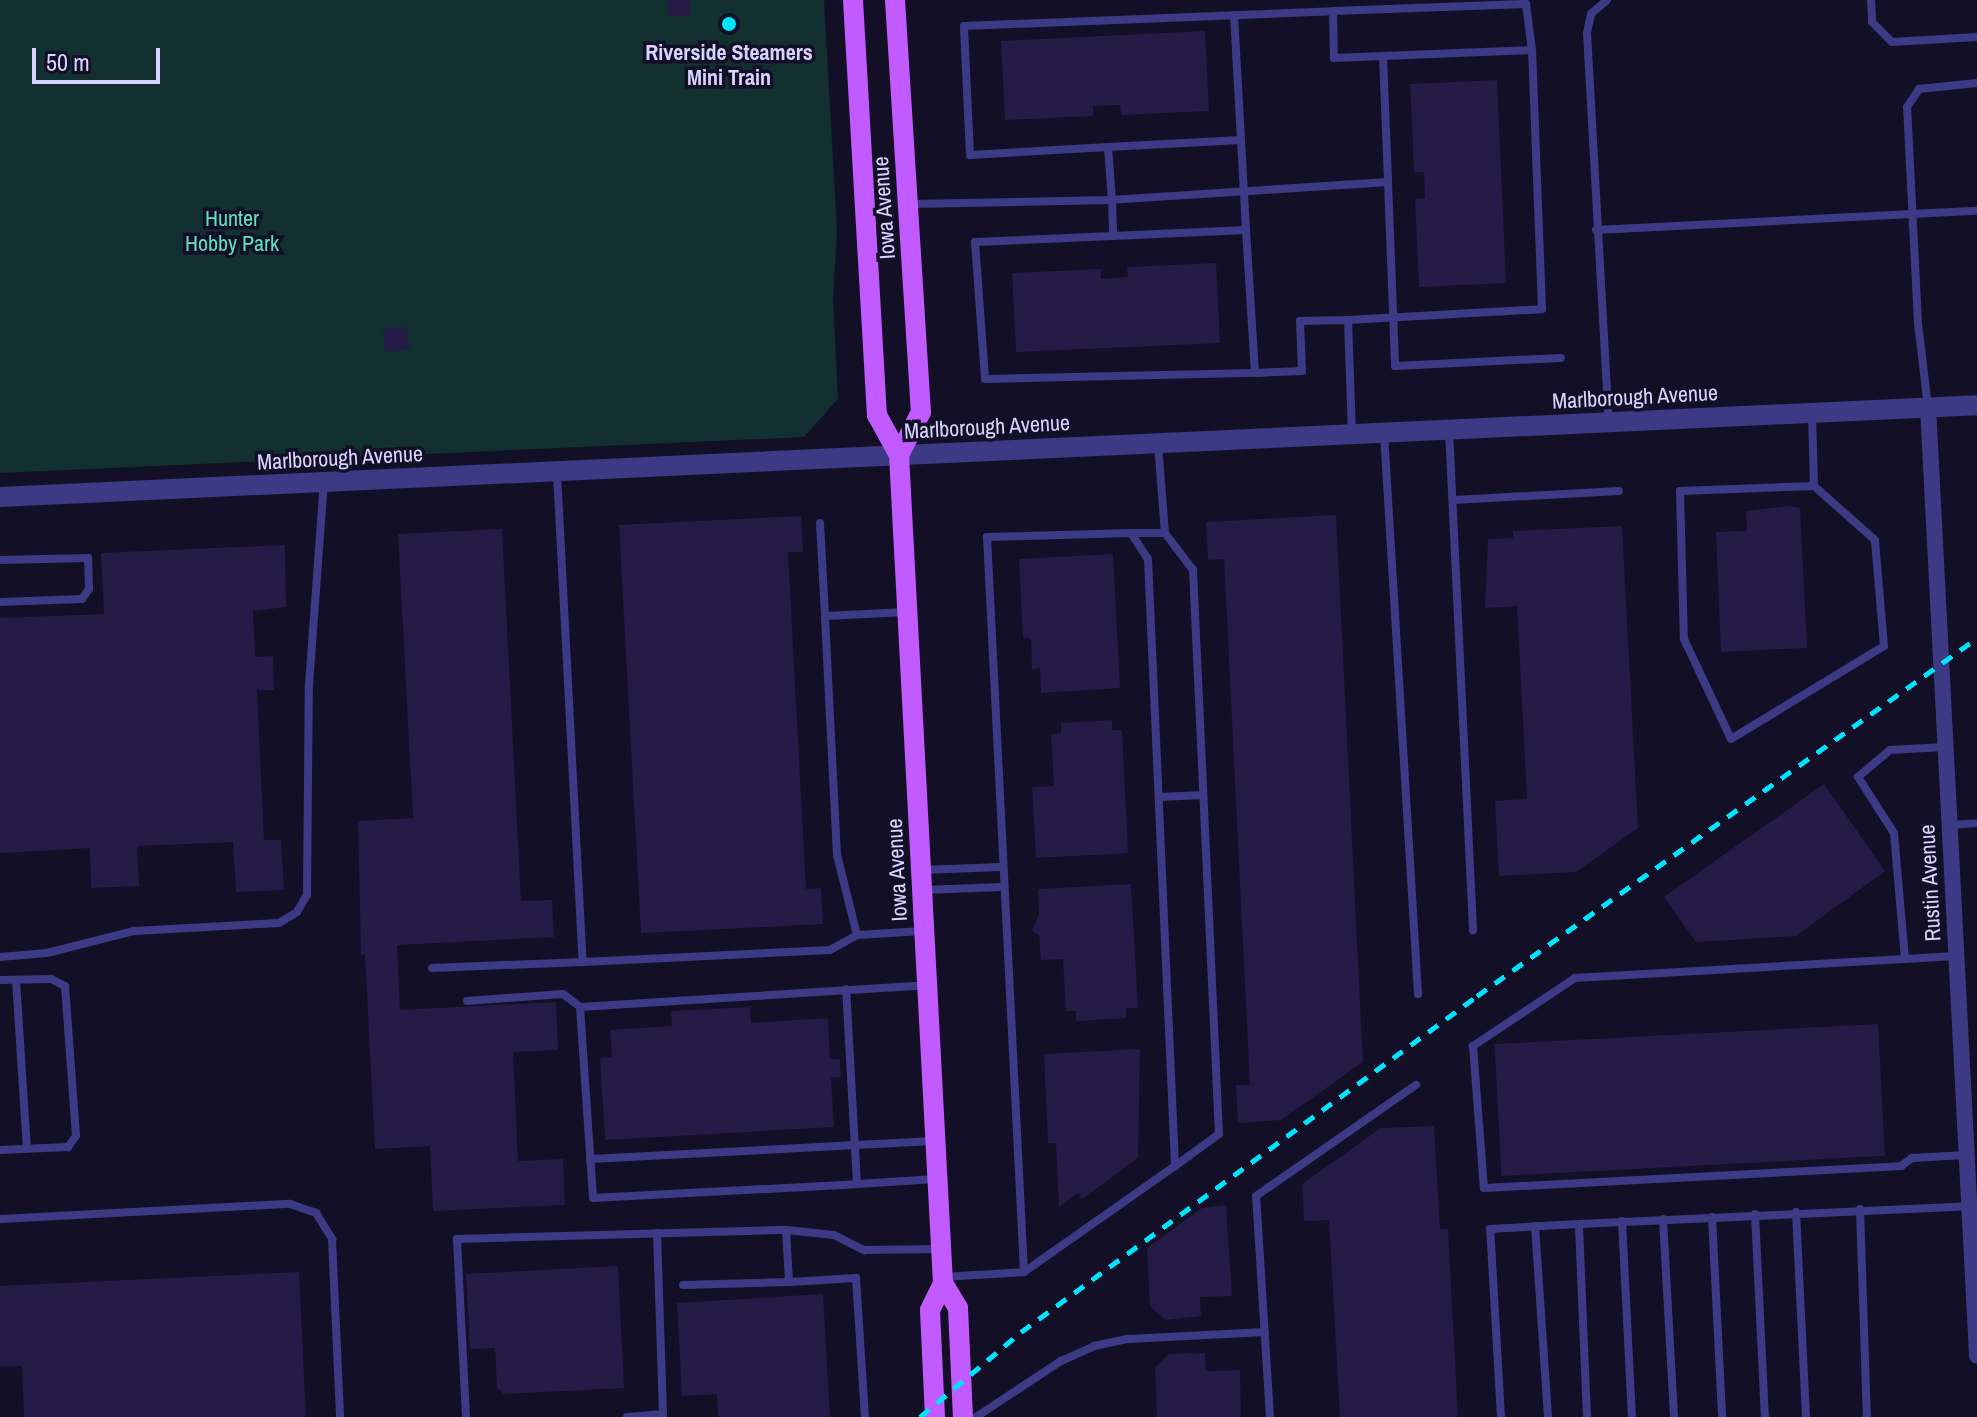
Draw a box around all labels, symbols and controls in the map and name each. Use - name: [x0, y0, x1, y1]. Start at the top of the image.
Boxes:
- marker: Riverside Steamers Mini Train: [718, 13, 740, 35]
- scale bar: [36, 32, 164, 82]
- place label: Riverside Steamers Mini Train: [645, 39, 813, 90]
- text: 50 m: [46, 46, 90, 78]
- street label: Iowa Avenue: [867, 155, 901, 261]
- park label: Hunter Hobby Park: [185, 205, 279, 256]
- street label: Marlborough Avenue: [1551, 379, 1719, 415]
- street label: Marlborough Avenue: [903, 409, 1071, 445]
- street label: Marlborough Avenue: [256, 440, 424, 476]
- street label: Iowa Avenue: [881, 817, 913, 923]
- street label: Rustin Avenue: [1914, 823, 1946, 943]

